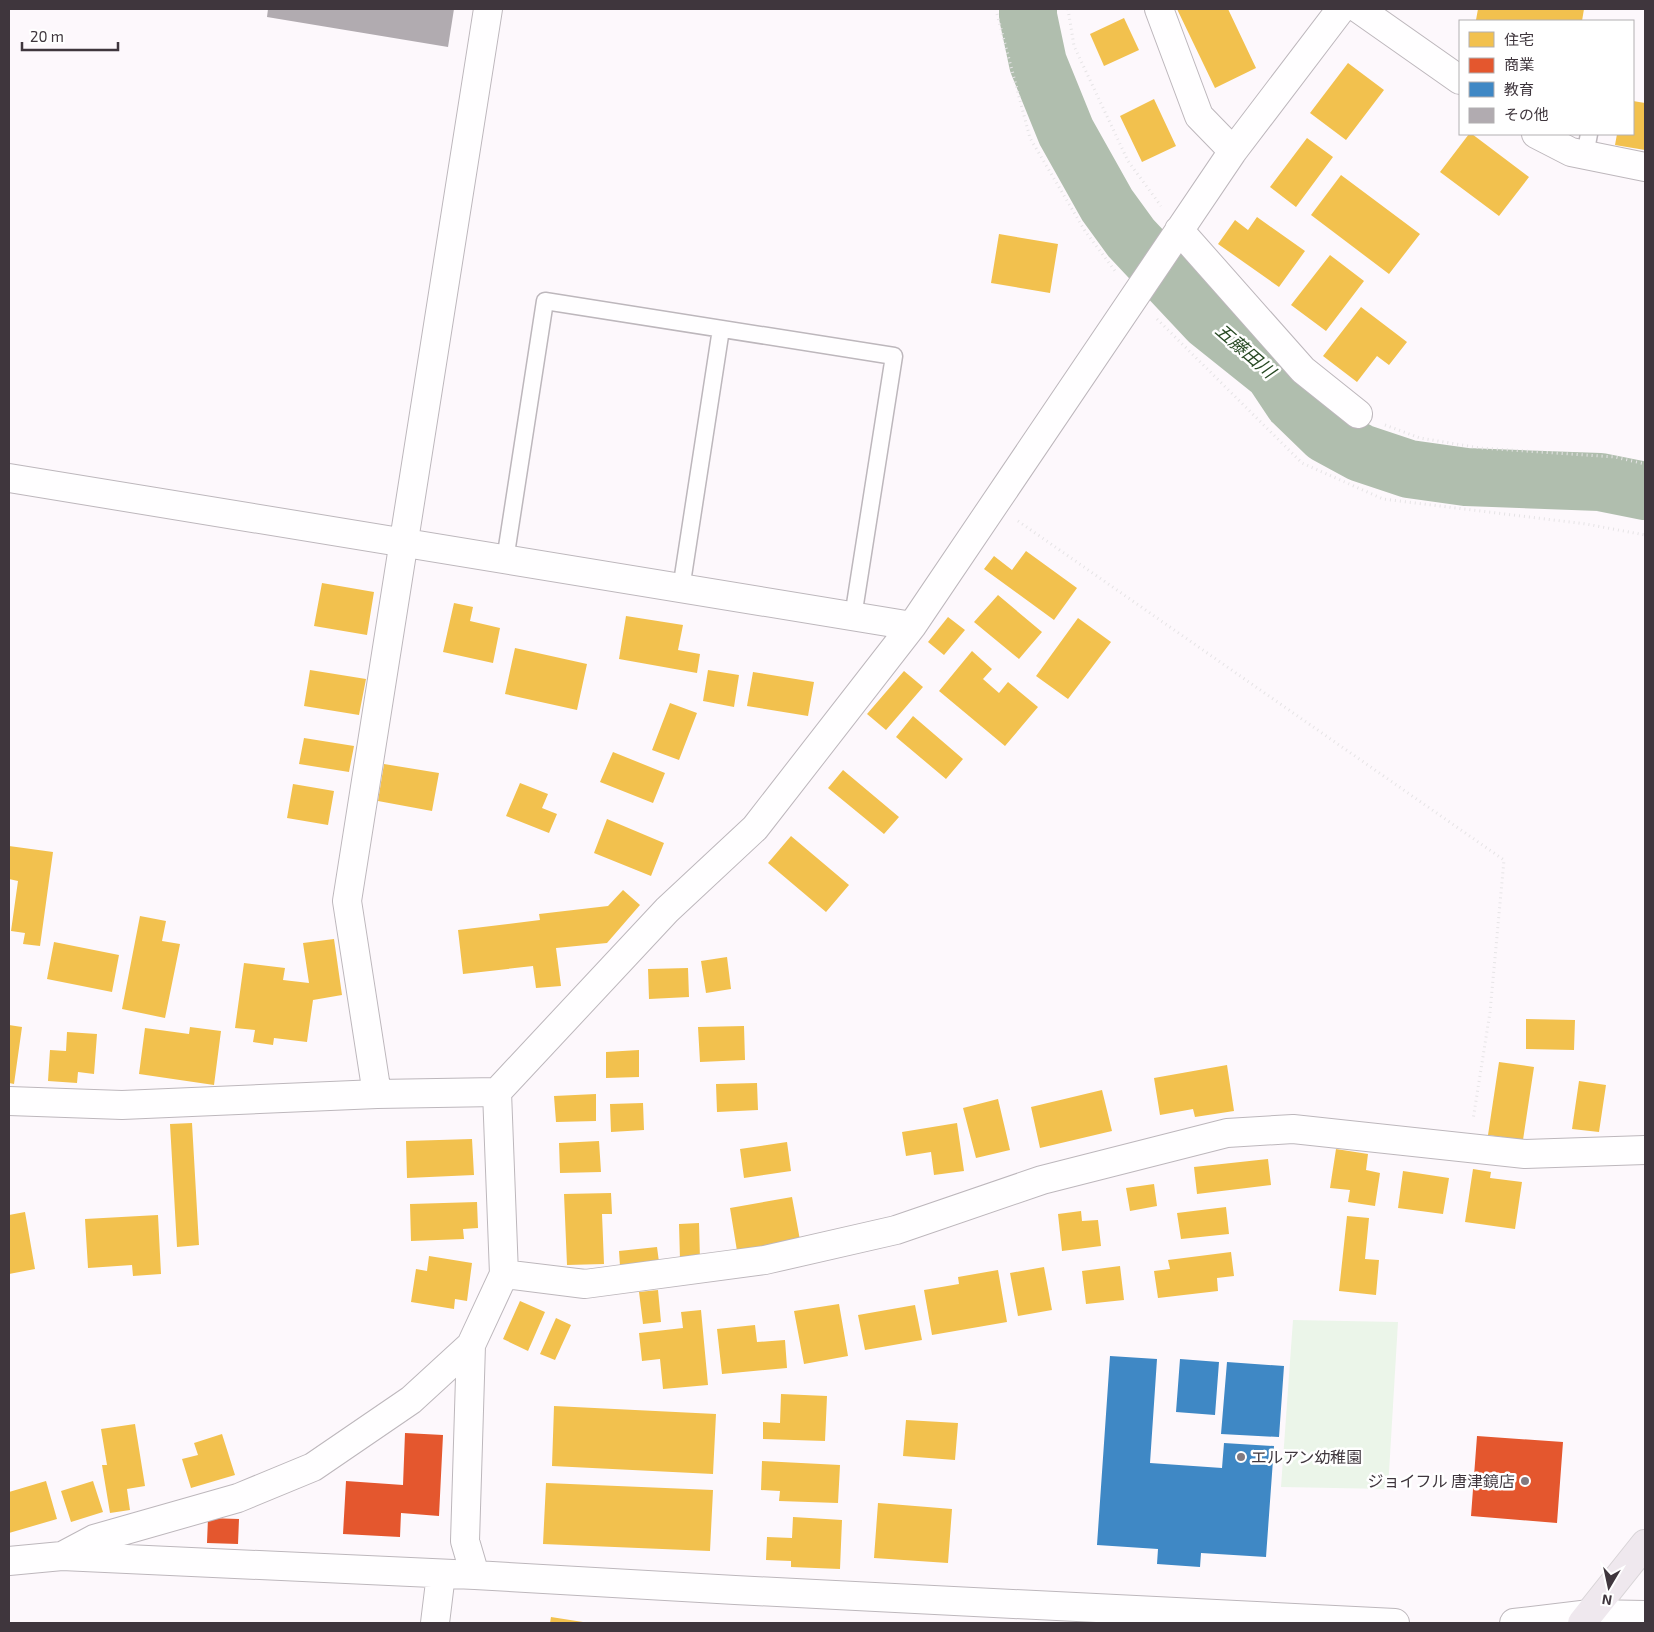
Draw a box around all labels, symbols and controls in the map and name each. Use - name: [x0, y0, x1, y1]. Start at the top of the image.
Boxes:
- scale bar: [22, 20, 119, 52]
- legend: [1459, 20, 1634, 135]
- text: 20 m: [30, 27, 64, 45]
- text: 住宅: [1504, 30, 1534, 48]
- text: 商業: [1504, 55, 1534, 73]
- text: 教育: [1504, 80, 1534, 98]
- text: その他: [1504, 105, 1549, 123]
- water label: 五藤田川: [1211, 318, 1282, 383]
- place label: エルアン幼稚園: [1251, 1447, 1362, 1466]
- marker: エルアン幼稚園: [1235, 1451, 1247, 1463]
- place label: ジョイフル 唐津鏡店: [1367, 1471, 1515, 1490]
- marker: ジョイフル 唐津鏡店: [1519, 1475, 1531, 1487]
- north arrow: [1584, 1562, 1634, 1612]
- text: N: [1601, 1591, 1613, 1610]

